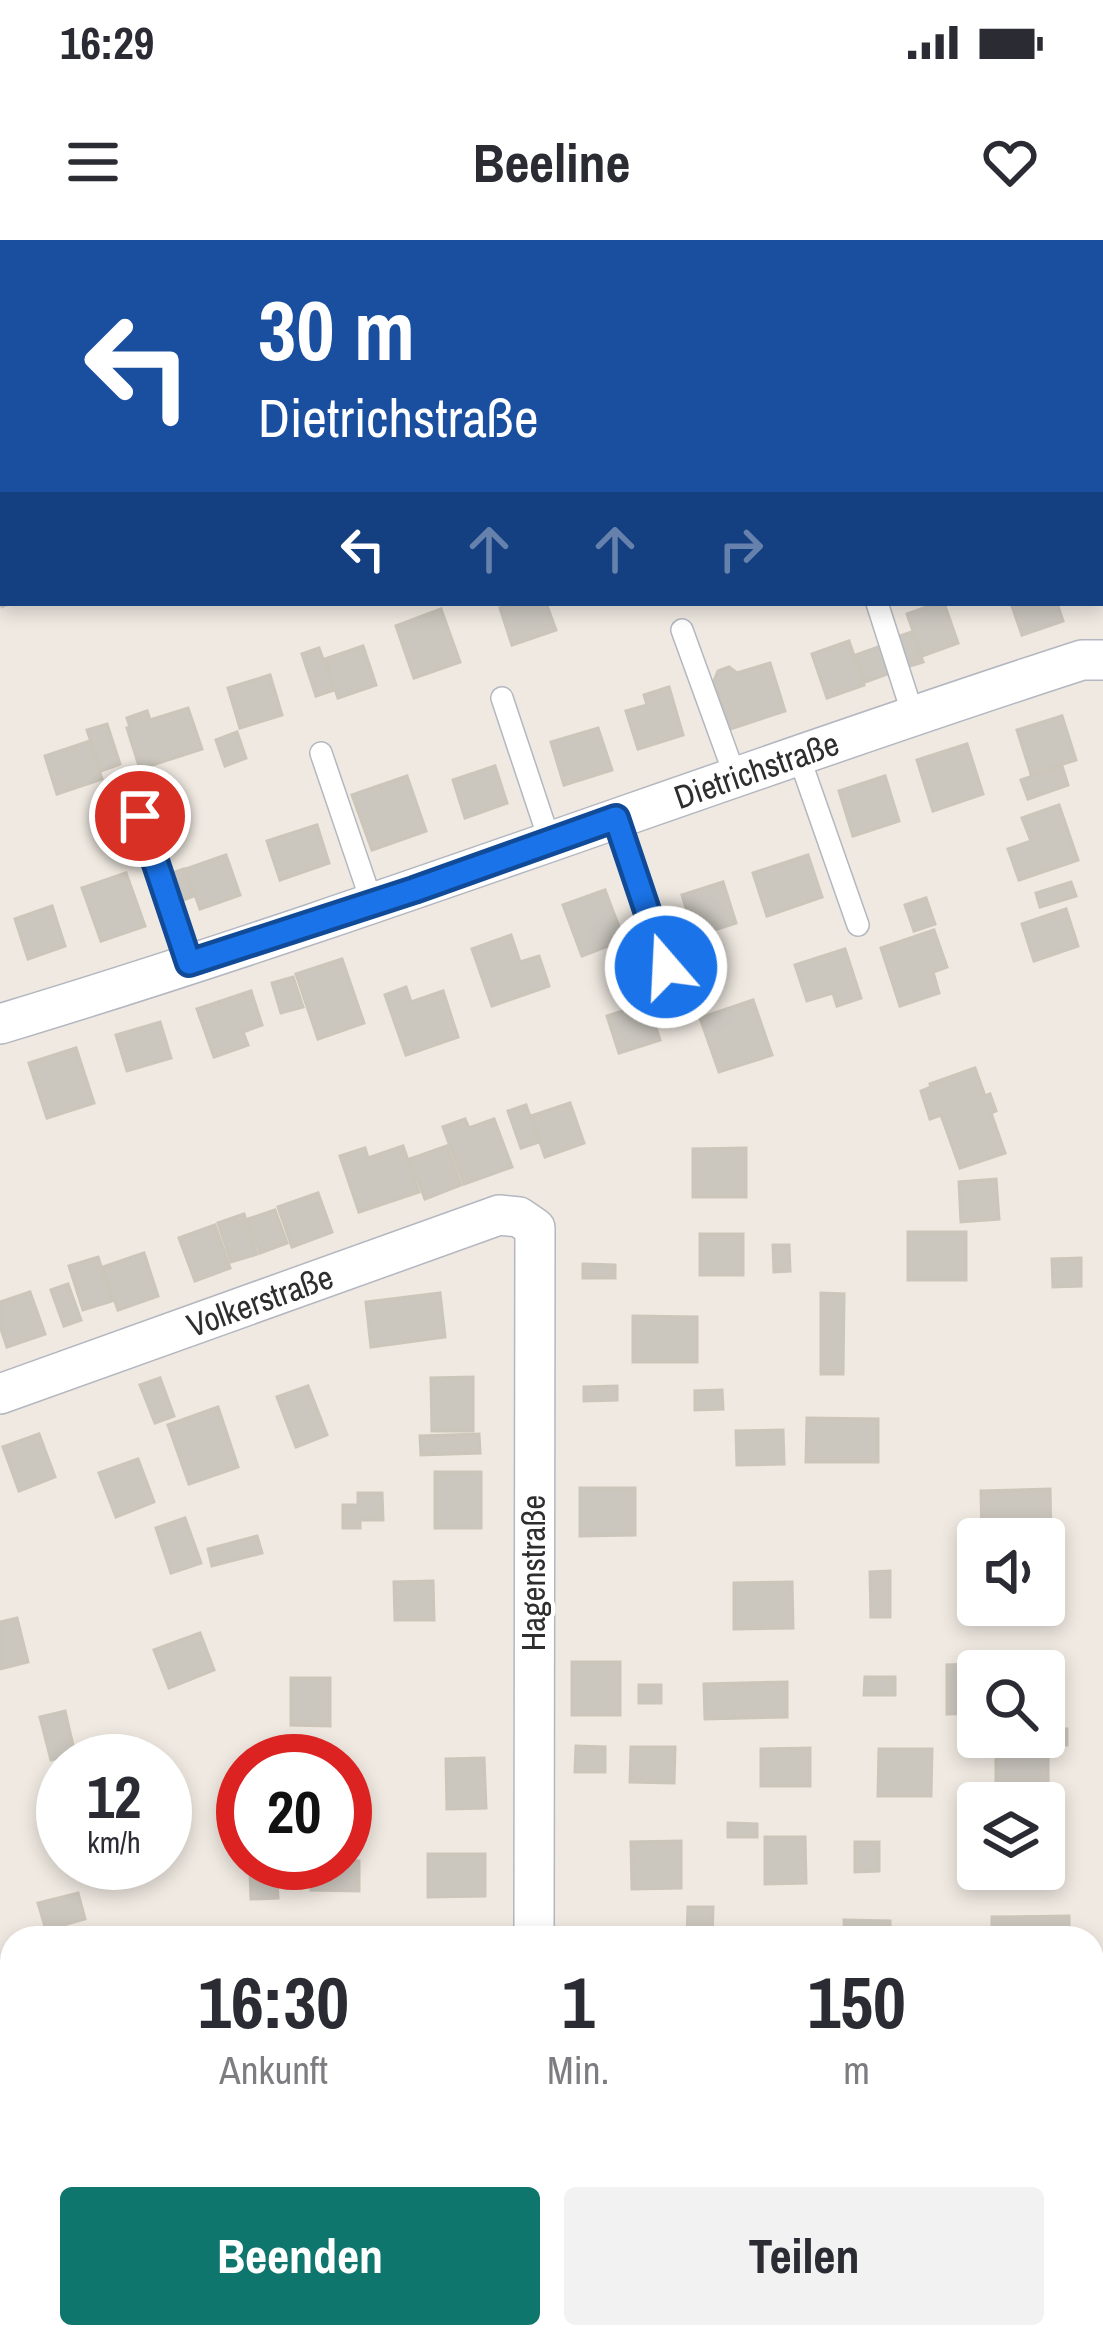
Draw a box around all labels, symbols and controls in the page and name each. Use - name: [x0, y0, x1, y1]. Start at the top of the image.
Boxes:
- text: 16:29: [60, 12, 154, 73]
- text: Beeline: [473, 126, 630, 199]
- icon: menu: [60, 129, 126, 195]
- icon: heart: [977, 129, 1043, 195]
- text: 30 m: [258, 273, 415, 386]
- icon: left: [60, 288, 216, 444]
- text: Dietrichstraße: [258, 381, 539, 454]
- icon: left: [330, 516, 396, 582]
- icon: ahead: [456, 516, 522, 582]
- icon: ahead: [582, 516, 648, 582]
- icon: right: [708, 516, 774, 582]
- street label: Dietrichstraße: [668, 721, 845, 819]
- pin: [89, 765, 191, 867]
- icon: arrive: [107, 783, 173, 849]
- position arrow: [603, 904, 729, 1030]
- street label: Volkerstraße: [181, 1254, 339, 1347]
- street label: Hagenstraße: [511, 1495, 555, 1651]
- map controls: [957, 1518, 1065, 1890]
- button: sound: [957, 1518, 1065, 1626]
- button: search: [957, 1650, 1065, 1758]
- speed limit sign: 20: [216, 1734, 372, 1890]
- text: 12: [87, 1756, 141, 1837]
- button: layers: [957, 1782, 1065, 1890]
- text: km/h: [87, 1822, 141, 1862]
- text: 16:30: [198, 1953, 349, 2050]
- text: 1: [562, 1953, 595, 2050]
- text: 150: [807, 1953, 906, 2050]
- text: Ankunft: [219, 2044, 328, 2096]
- text: Min.: [547, 2044, 609, 2096]
- text: m: [843, 2044, 870, 2096]
- button: Beenden: [60, 2187, 540, 2325]
- button: Teilen: [564, 2187, 1044, 2325]

